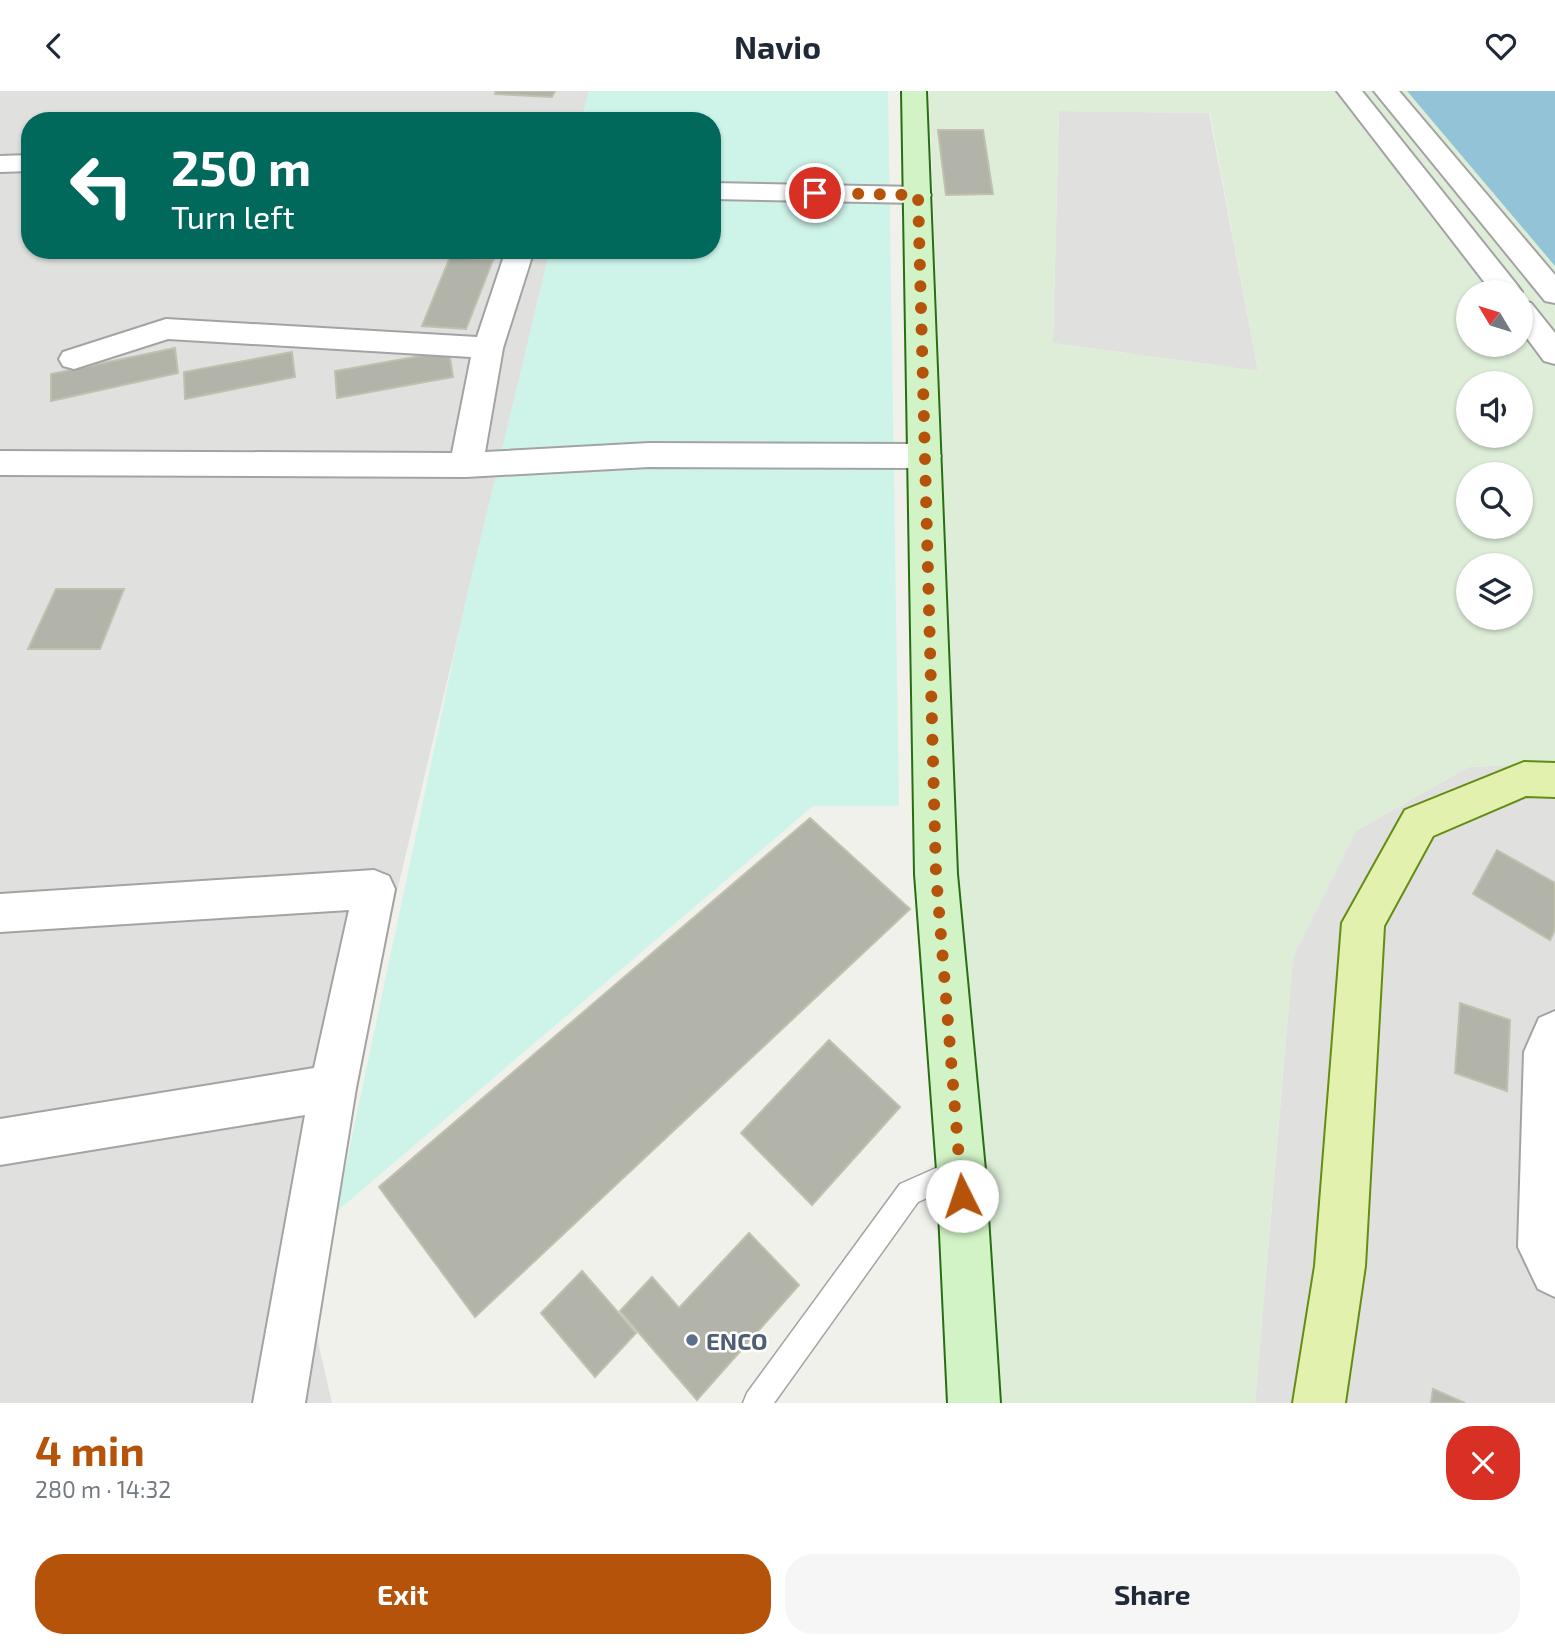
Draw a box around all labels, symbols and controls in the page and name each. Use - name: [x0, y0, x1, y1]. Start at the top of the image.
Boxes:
- icon: back: [35, 27, 73, 65]
- text: Navio: [734, 27, 821, 65]
- icon: heart: [1482, 27, 1520, 65]
- text: 250 m: [171, 137, 311, 196]
- icon: left: [56, 140, 147, 231]
- pin: [785, 163, 845, 223]
- icon: arrive: [796, 174, 834, 212]
- text: Turn left: [171, 197, 295, 235]
- north arrow: [1456, 280, 1533, 357]
- map controls: [1456, 280, 1533, 630]
- button: sound: [1456, 371, 1533, 448]
- button: search: [1456, 462, 1533, 539]
- button: layers: [1456, 553, 1533, 630]
- position arrow: [925, 1159, 999, 1233]
- place label: ENCO: [706, 1326, 768, 1355]
- marker: ENCO: [684, 1332, 700, 1348]
- text: 4 min: [35, 1424, 145, 1474]
- button: close: [1446, 1426, 1520, 1500]
- text: 280 m · 14:32: [35, 1475, 171, 1503]
- button: Exit: [35, 1554, 771, 1634]
- button: Share: [785, 1554, 1520, 1634]

